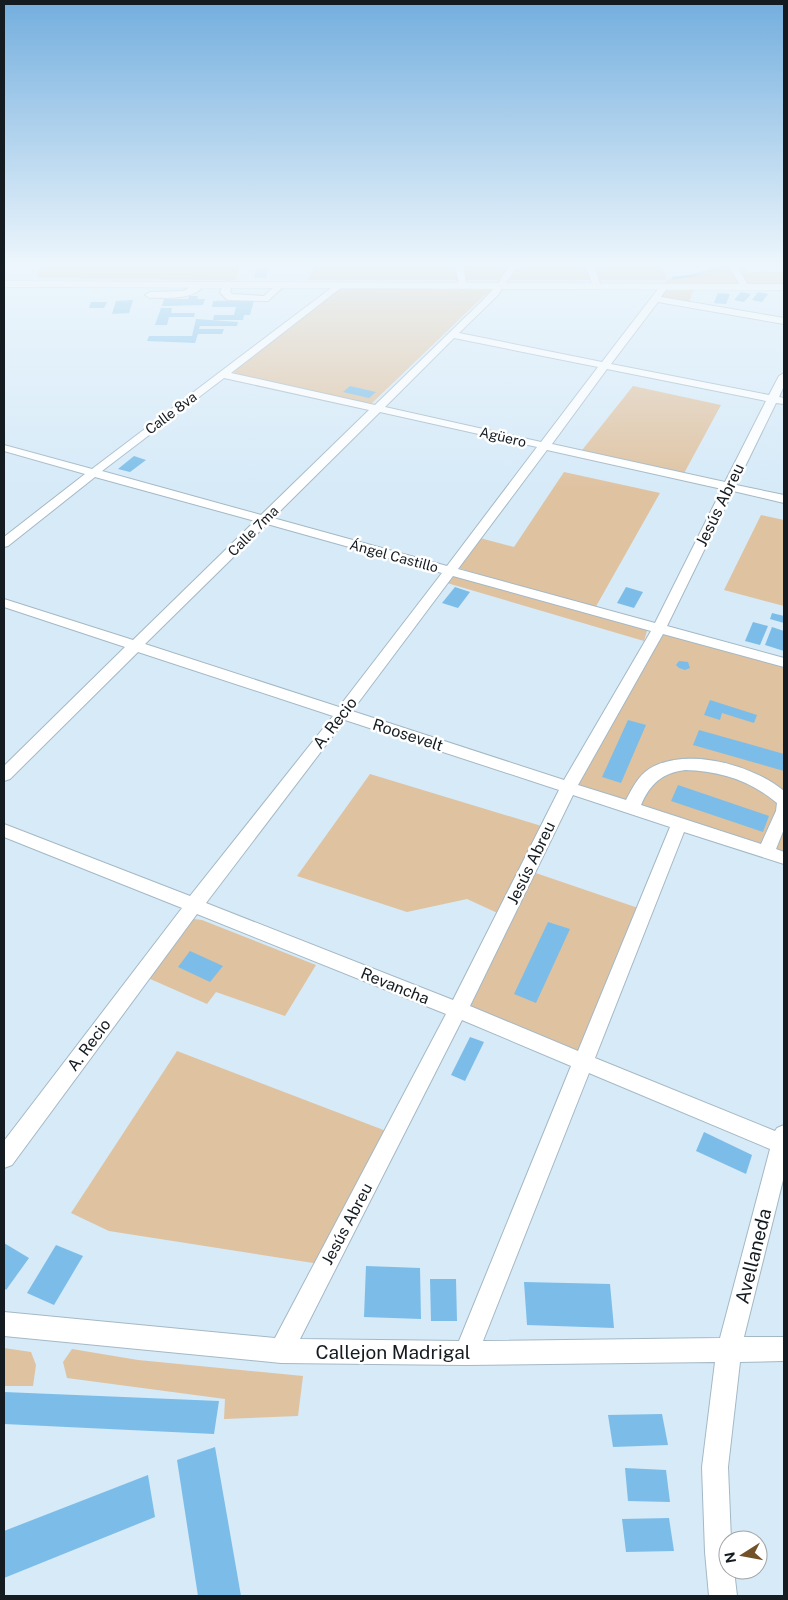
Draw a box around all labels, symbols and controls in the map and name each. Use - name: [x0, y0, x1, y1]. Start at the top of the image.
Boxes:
- street label: Calle 8va: [142, 389, 200, 437]
- street label: Agüero: [478, 424, 528, 450]
- street label: Jesús Abreu: [692, 460, 748, 550]
- street label: Calle 7ma: [225, 503, 281, 559]
- street label: Ángel Castillo: [348, 536, 440, 576]
- street label: A. Recio: [309, 693, 361, 753]
- street label: Roosevelt: [370, 715, 446, 755]
- street label: Jesús Abreu: [503, 818, 559, 908]
- street label: Revancha: [358, 964, 432, 1008]
- street label: A. Recio: [63, 1015, 115, 1075]
- street label: Jesús Abreu: [318, 1180, 376, 1268]
- street label: Avellaneda: [731, 1206, 775, 1306]
- street label: Callejon Madrigal: [316, 1341, 470, 1363]
- north arrow: [718, 1530, 768, 1580]
- text: N: [721, 1551, 739, 1564]

